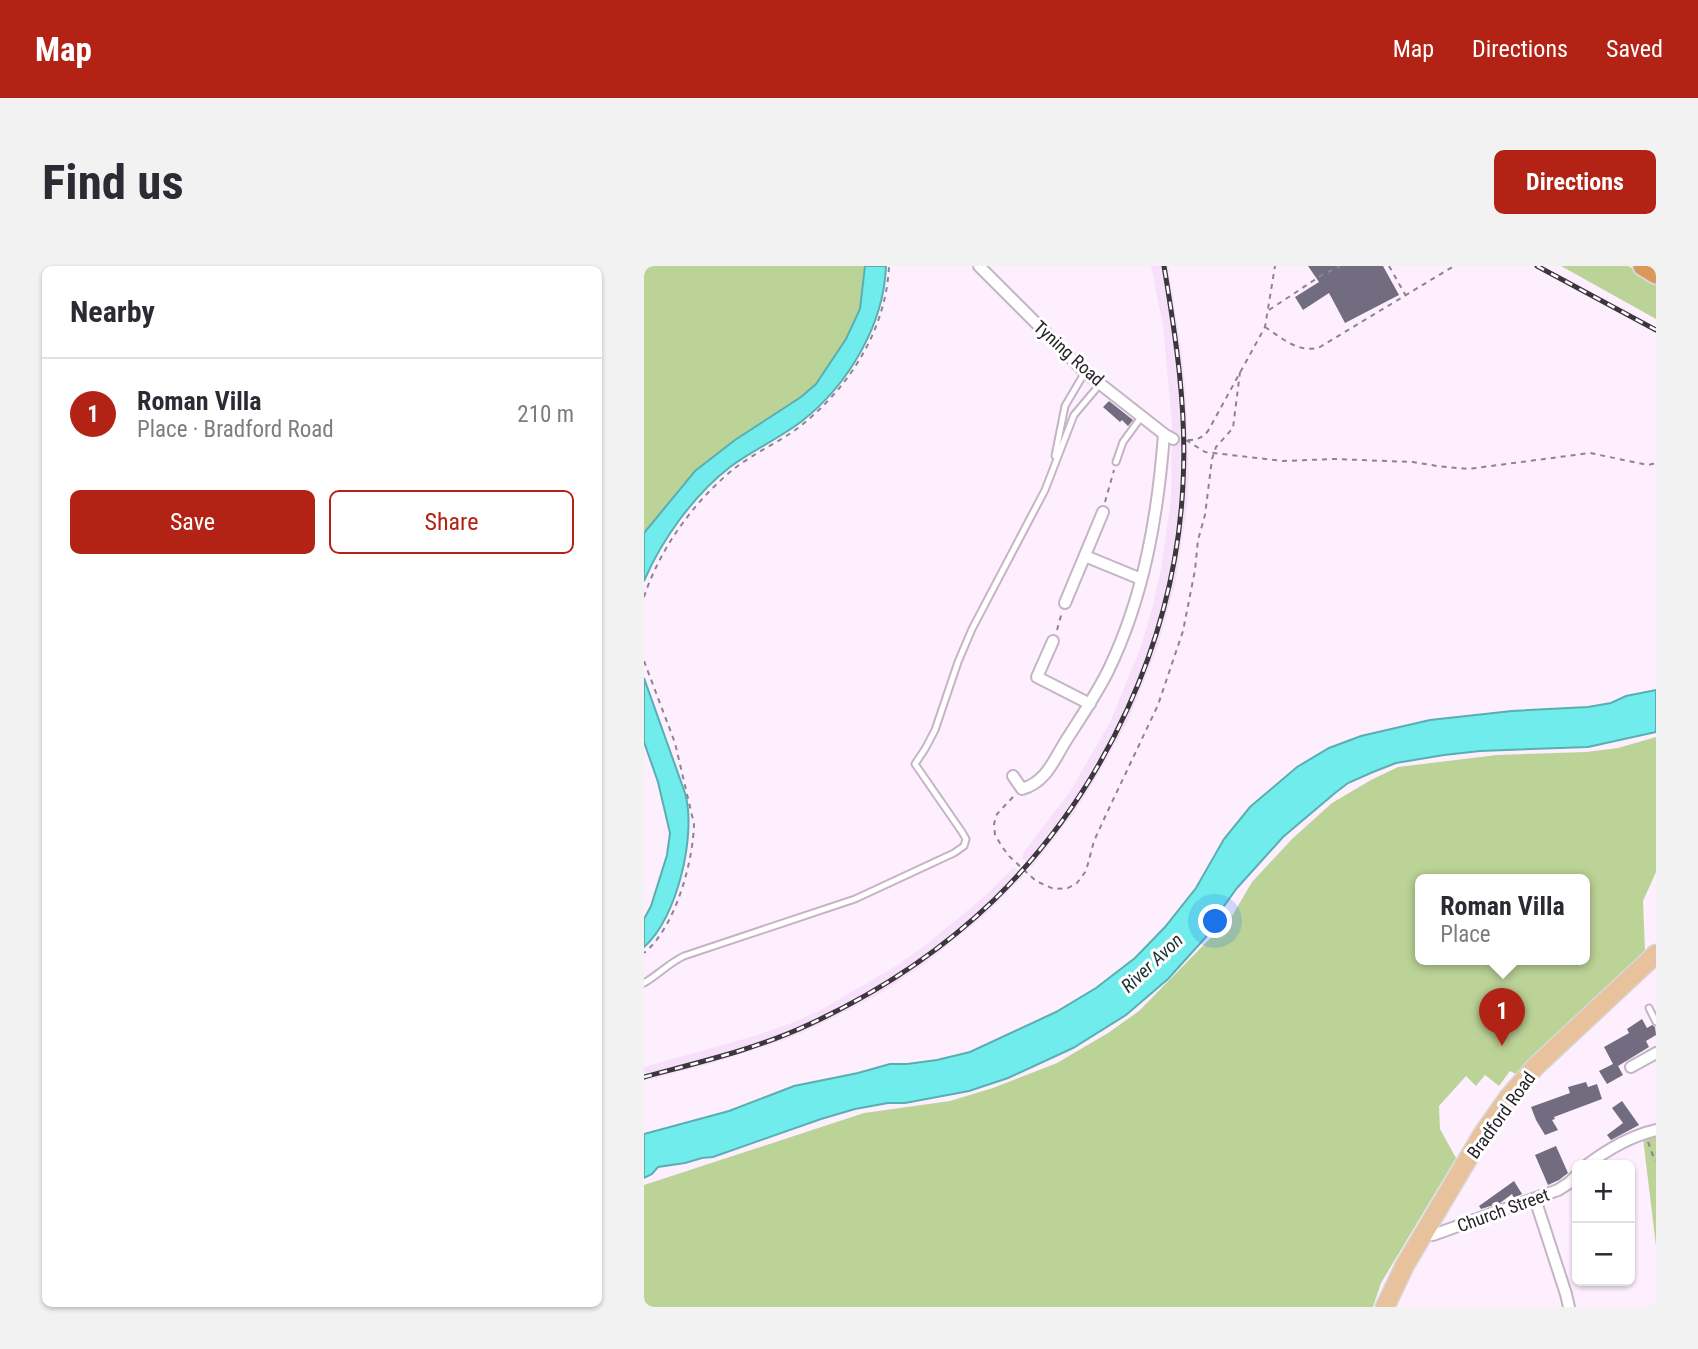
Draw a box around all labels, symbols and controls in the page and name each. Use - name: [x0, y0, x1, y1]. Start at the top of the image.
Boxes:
- text: Map: [35, 30, 92, 69]
- text: Map: [1393, 35, 1434, 63]
- text: Directions: [1472, 35, 1568, 63]
- text: Saved: [1606, 35, 1663, 63]
- button: Directions: [1494, 150, 1656, 214]
- text: Find us: [42, 154, 184, 211]
- text: Nearby: [70, 294, 155, 329]
- street label: Tyning Road: [1030, 316, 1108, 390]
- text: Roman Villa: [137, 386, 262, 416]
- text: 1: [87, 401, 99, 428]
- text: 210 m: [517, 401, 574, 428]
- text: Place · Bradford Road: [137, 416, 334, 443]
- button: Save: [70, 490, 315, 554]
- button: Share: [329, 490, 574, 554]
- popup: [1415, 874, 1590, 965]
- text: Roman Villa: [1440, 891, 1565, 921]
- your location: [1198, 904, 1232, 938]
- text: Place: [1440, 921, 1491, 948]
- water label: River Avon: [1116, 929, 1188, 997]
- pin: 1: [1479, 988, 1525, 1046]
- street label: Bradford Road: [1463, 1068, 1539, 1162]
- map controls: [1572, 1160, 1635, 1286]
- button: +: [1572, 1160, 1635, 1223]
- street label: Church Street: [1454, 1184, 1552, 1236]
- button: −: [1572, 1223, 1635, 1286]

